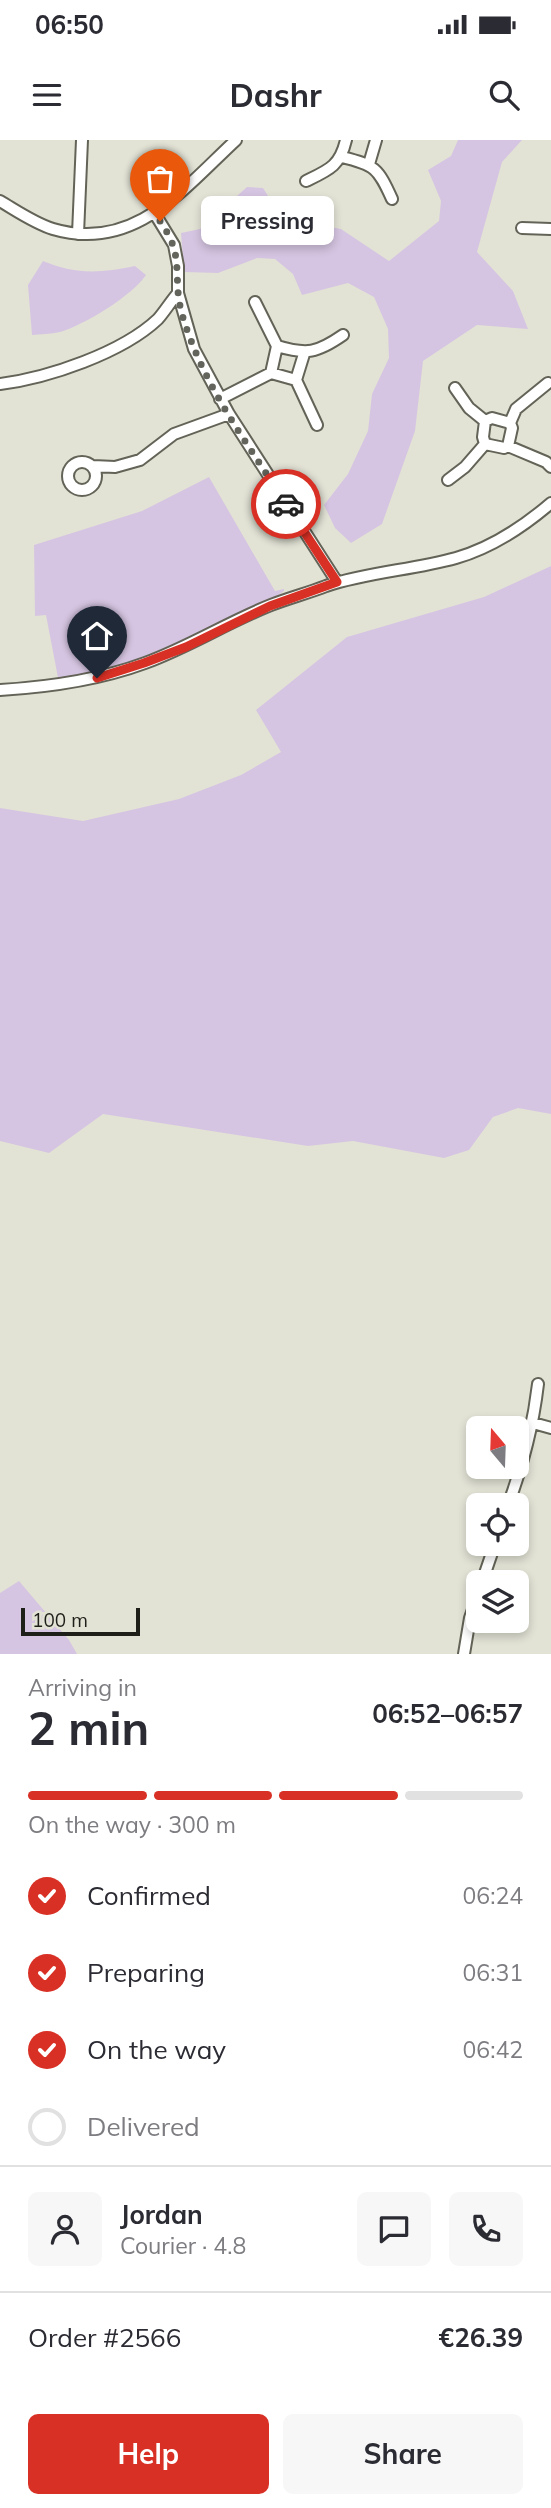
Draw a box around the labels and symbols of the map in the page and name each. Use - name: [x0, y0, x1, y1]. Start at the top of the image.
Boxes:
- pin: [130, 149, 190, 221]
- callout: Pressing: [202, 196, 335, 246]
- courier: [251, 469, 321, 539]
- pin: [67, 606, 127, 678]
- north arrow: [466, 1416, 528, 1479]
- scale bar: [21, 1605, 140, 1637]

